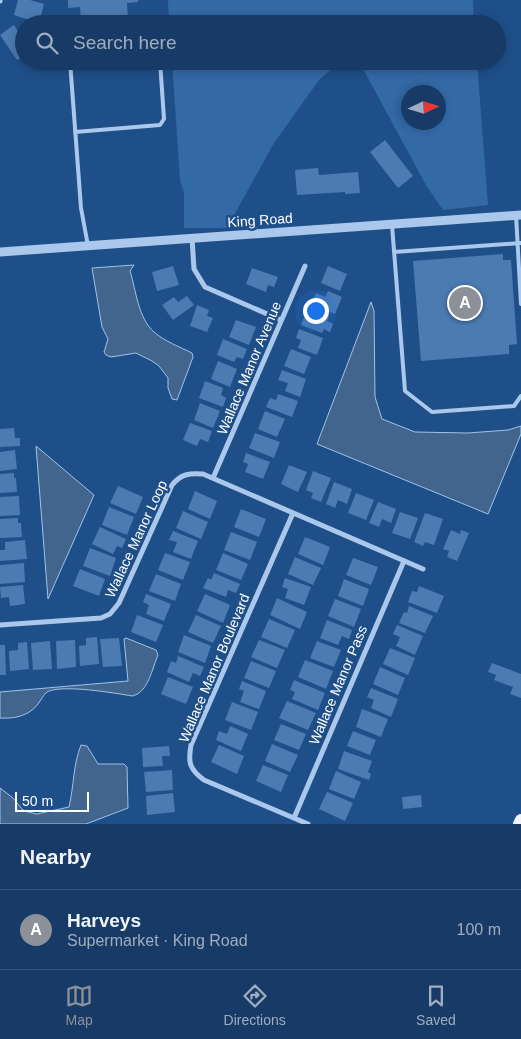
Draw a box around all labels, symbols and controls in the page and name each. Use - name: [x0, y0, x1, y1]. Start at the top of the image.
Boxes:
- search box: [15, 15, 506, 70]
- icon: search: [33, 29, 61, 57]
- text: Search here: [73, 32, 177, 53]
- north arrow: [401, 85, 446, 130]
- street label: King Road: [227, 210, 293, 230]
- pin: A: [449, 284, 481, 322]
- your location: [303, 298, 329, 324]
- street label: Wallace Manor Avenue: [214, 299, 284, 437]
- street label: Wallace Manor Loop: [102, 477, 170, 600]
- street label: Wallace Manor Boulevard: [175, 591, 253, 745]
- street label: Wallace Manor Pass: [306, 623, 370, 747]
- scale bar: [15, 789, 89, 812]
- text: 50 m: [22, 793, 53, 809]
- text: Nearby: [20, 845, 91, 868]
- text: Harveys: [67, 910, 141, 931]
- text: A: [30, 921, 42, 938]
- text: 100 m: [457, 921, 501, 938]
- text: Supermarket · King Road: [67, 932, 248, 949]
- tab: Map: [65, 982, 93, 1028]
- tab: Directions: [224, 982, 286, 1028]
- tab: Saved: [416, 982, 456, 1028]

